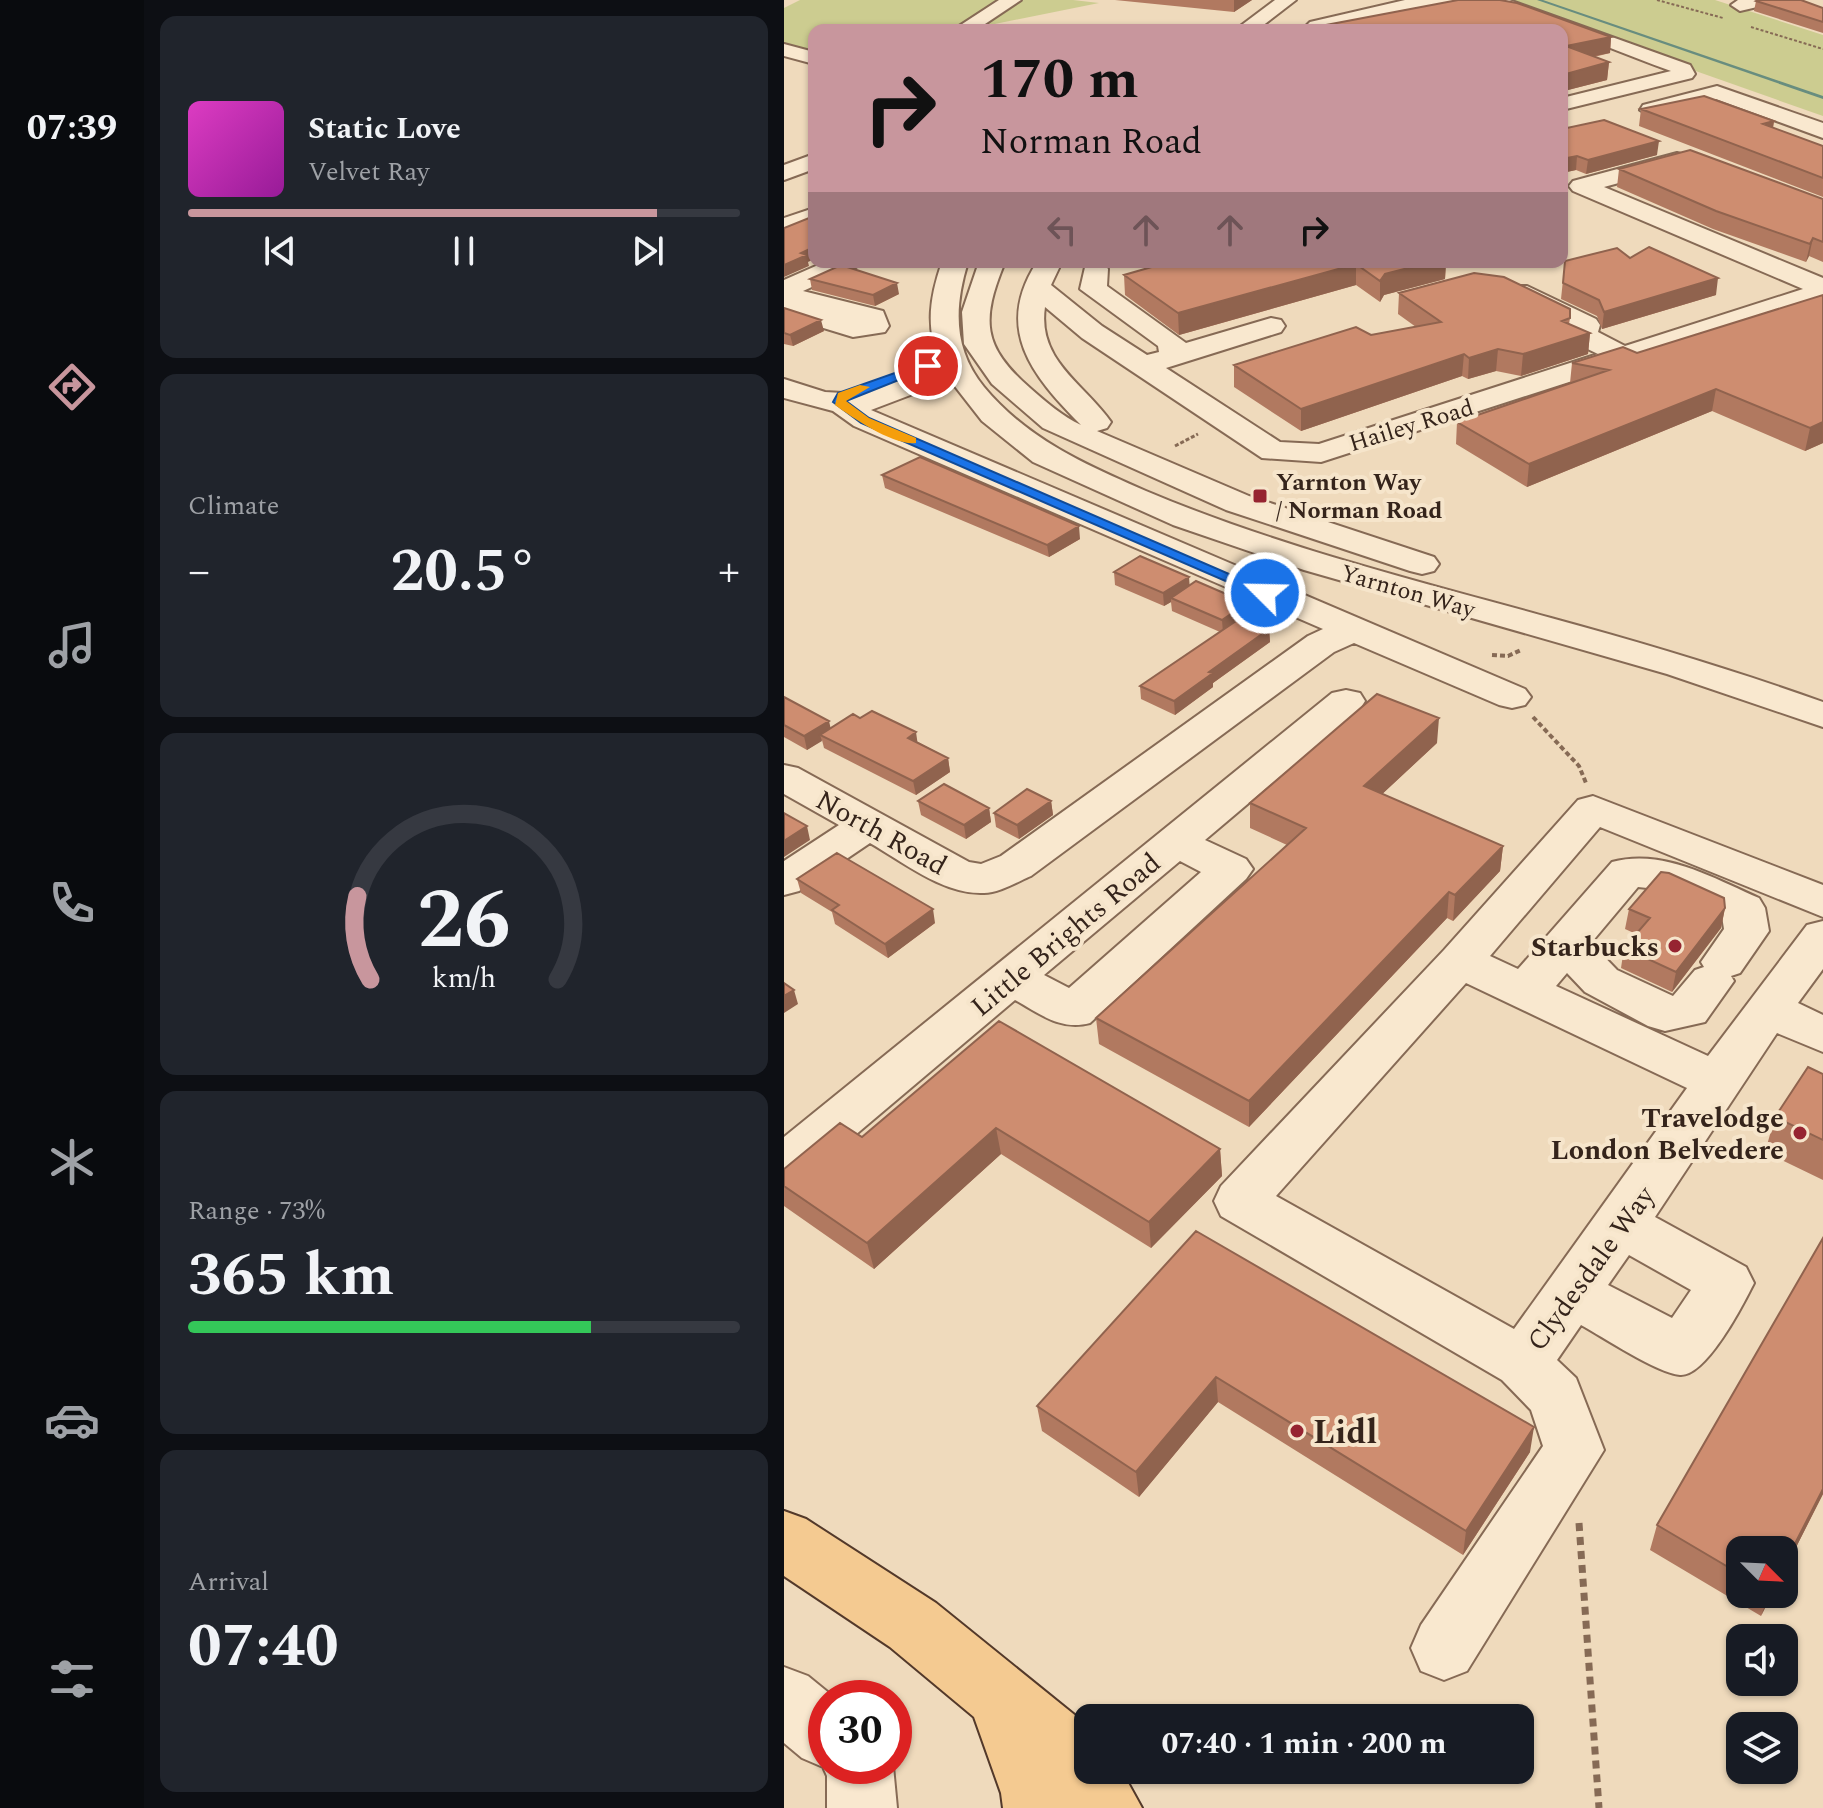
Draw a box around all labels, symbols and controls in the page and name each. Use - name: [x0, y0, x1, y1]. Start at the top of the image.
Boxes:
- text: 170 m: [980, 38, 1139, 123]
- icon: right: [848, 56, 952, 160]
- text: 07:39: [27, 101, 117, 156]
- text: Static Love: [308, 106, 461, 152]
- text: Norman Road: [980, 115, 1202, 170]
- text: Velvet Ray: [308, 152, 429, 192]
- icon: left: [1040, 208, 1084, 252]
- icon: ahead: [1124, 208, 1168, 252]
- icon: ahead: [1208, 208, 1252, 252]
- icon: right: [1292, 208, 1336, 252]
- icon: previous: [258, 229, 302, 273]
- icon: pause: [442, 229, 486, 273]
- icon: next: [626, 229, 670, 273]
- pin: [894, 332, 962, 400]
- icon: arrive: [906, 344, 950, 388]
- icon: directions: [44, 359, 100, 415]
- street label: Hailey Road: [1344, 390, 1478, 462]
- place label: Yarnton Way / Norman Road: [1276, 465, 1442, 529]
- text: Climate: [188, 486, 279, 526]
- marker: Yarnton Way / Norman Road: [1251, 487, 1269, 505]
- text: 20.5°: [390, 526, 538, 618]
- text: −: [188, 538, 210, 605]
- text: +: [718, 538, 740, 605]
- position arrow: [1223, 551, 1307, 635]
- street label: Yarnton Way: [1336, 556, 1481, 629]
- icon: music: [44, 617, 100, 673]
- street label: North Road: [807, 779, 955, 887]
- street label: Little Brights Road: [961, 843, 1170, 1028]
- text: 26: [417, 858, 511, 985]
- icon: phone: [44, 875, 100, 931]
- place label: Starbucks: [1531, 926, 1659, 969]
- marker: Starbucks: [1666, 937, 1684, 955]
- text: km/h: [432, 957, 496, 1000]
- place label: Travelodge London Belvedere: [1550, 1097, 1784, 1172]
- marker: Travelodge London Belvedere: [1791, 1124, 1809, 1142]
- icon: climate: [44, 1134, 100, 1190]
- street label: Clydesdale Way: [1516, 1176, 1667, 1360]
- text: Range · 73%: [188, 1191, 325, 1231]
- text: 365 km: [188, 1230, 394, 1322]
- icon: car: [44, 1392, 100, 1448]
- place label: Lidl: [1313, 1407, 1377, 1459]
- marker: Lidl: [1288, 1422, 1306, 1440]
- north arrow: [1726, 1536, 1798, 1608]
- map controls: [1726, 1536, 1798, 1784]
- text: Arrival: [188, 1562, 269, 1602]
- text: 07:40: [188, 1601, 339, 1693]
- button: sound: [1726, 1624, 1798, 1696]
- icon: filters: [44, 1651, 100, 1707]
- speed limit sign: 30: [808, 1680, 912, 1784]
- button: layers: [1726, 1712, 1798, 1784]
- text: 07:40 · 1 min · 200 m: [1161, 1721, 1447, 1767]

